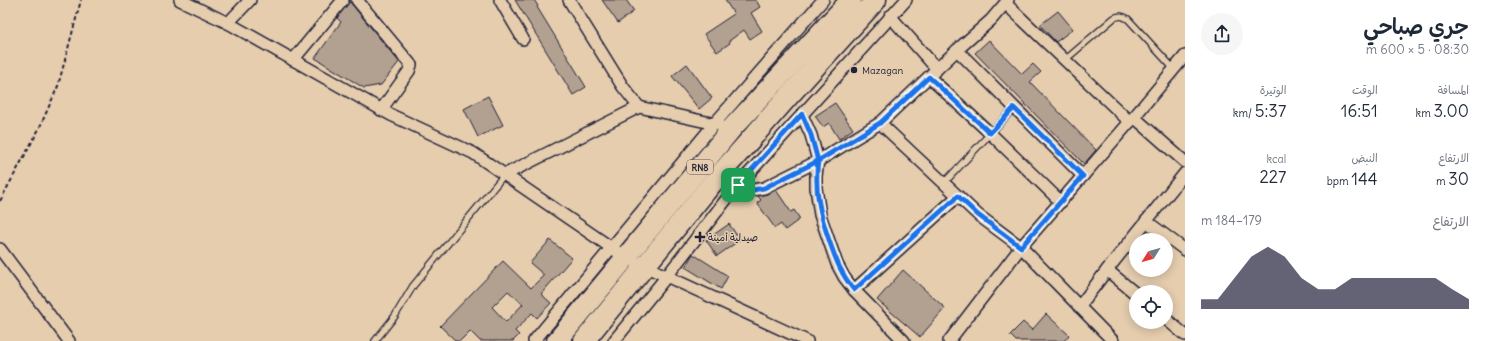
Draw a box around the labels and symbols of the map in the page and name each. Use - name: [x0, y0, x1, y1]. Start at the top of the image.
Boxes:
- place label: Mazagan: [862, 64, 903, 77]
- marker: Mazagan: [849, 65, 859, 75]
- road number: RN8: [687, 160, 713, 174]
- pin: [721, 168, 755, 202]
- place label: صيدلية أمينة: [708, 231, 758, 244]
- marker: صيدلية أمينة: [695, 232, 705, 242]
- north arrow: [1129, 233, 1173, 277]

